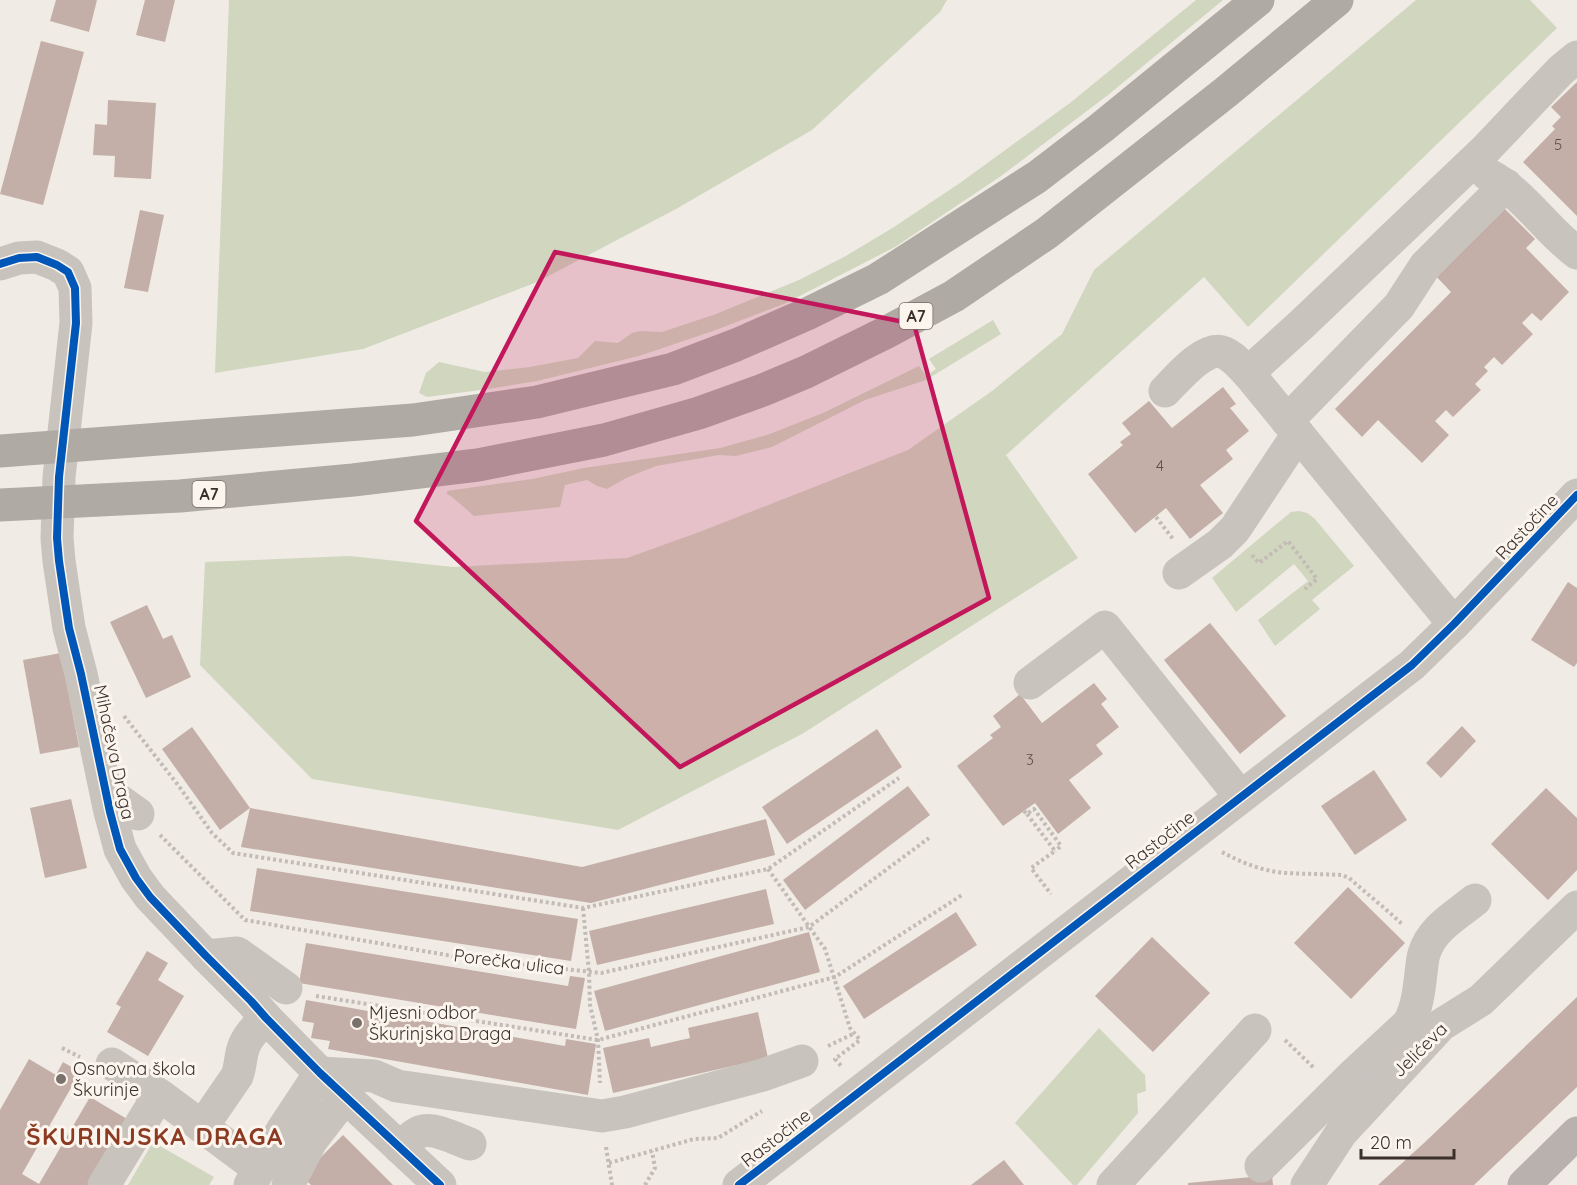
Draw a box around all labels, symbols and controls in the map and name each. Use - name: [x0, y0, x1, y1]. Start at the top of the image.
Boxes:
- house number: 5: [1554, 135, 1562, 154]
- road number: A7: [900, 303, 932, 329]
- house number: 4: [1156, 456, 1164, 475]
- road number: A7: [192, 481, 226, 507]
- street label: Rastočine: [1490, 489, 1563, 565]
- street label: Mihačeva Draga: [89, 682, 140, 821]
- house number: 3: [1026, 750, 1034, 769]
- street label: Rastočine: [1120, 805, 1199, 874]
- street label: Porečka ulica: [452, 943, 566, 980]
- place label: Mjesni odbor Škurinjska Draga: [369, 1001, 511, 1045]
- marker: Mjesni odbor Škurinjska Draga: [350, 1016, 364, 1030]
- street label: Jelićeva: [1387, 1017, 1452, 1082]
- place label: Osnovna škola Škurinje: [73, 1057, 196, 1101]
- marker: Osnovna škola Škurinje: [54, 1072, 68, 1086]
- street label: Rastočine: [736, 1103, 815, 1172]
- district label: ŠKURINJSKA DRAGA: [26, 1121, 284, 1151]
- scale bar: [1361, 1122, 1454, 1160]
- text: 20 m: [1370, 1131, 1412, 1154]

